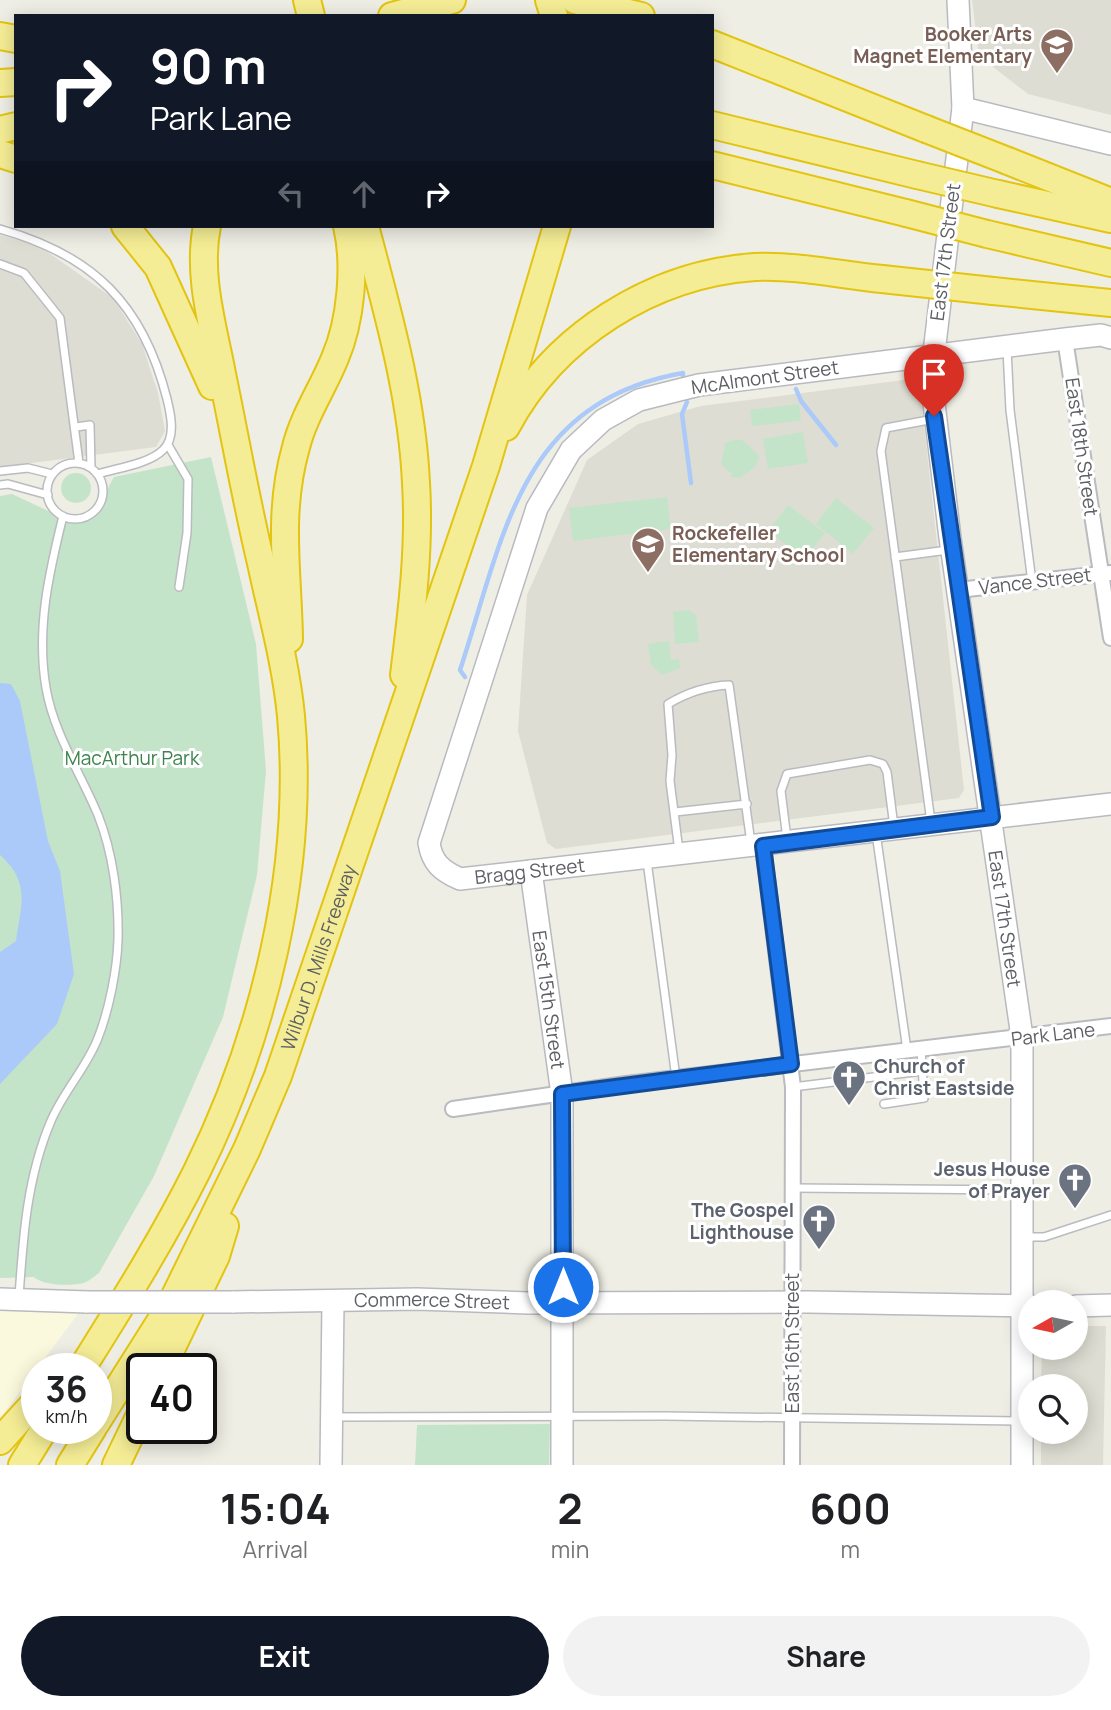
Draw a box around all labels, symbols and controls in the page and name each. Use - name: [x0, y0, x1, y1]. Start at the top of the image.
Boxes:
- place label: Booker Arts Magnet Elementary: [853, 21, 1032, 69]
- school or university icon: Booker Arts Magnet Elementary: [1038, 26, 1076, 75]
- text: 90 m: [150, 32, 267, 99]
- icon: right: [35, 42, 126, 133]
- text: Park Lane: [150, 96, 292, 140]
- icon: left: [272, 175, 310, 213]
- icon: ahead: [345, 175, 383, 213]
- icon: right: [418, 175, 456, 213]
- street label: East 17th Street: [924, 182, 966, 322]
- pin: [904, 344, 964, 416]
- street label: McAlmont Street: [690, 354, 840, 400]
- icon: arrive: [915, 355, 953, 393]
- street label: East 18th Street: [1059, 376, 1105, 518]
- place label: Rockefeller Elementary School: [672, 520, 845, 568]
- school or university icon: Rockefeller Elementary School: [629, 525, 667, 574]
- street label: Vance Street: [977, 561, 1093, 601]
- park label: MacArthur Park: [65, 745, 200, 771]
- street label: East 17th Street: [982, 849, 1028, 989]
- street label: Bragg Street: [473, 852, 586, 890]
- street label: Wilbur D. Mills Freeway: [275, 861, 362, 1054]
- street label: East 15th Street: [526, 929, 571, 1071]
- street label: Park Lane: [1010, 1016, 1096, 1052]
- place label: Church of Christ Eastside: [874, 1053, 1015, 1101]
- church icon: Church of Christ Eastside: [830, 1058, 868, 1107]
- place label: Jesus House of Prayer: [934, 1156, 1050, 1204]
- church icon: Jesus House of Prayer: [1056, 1161, 1094, 1210]
- place label: The Gospel Lighthouse: [689, 1197, 794, 1245]
- church icon: The Gospel Lighthouse: [800, 1202, 838, 1251]
- position arrow: [526, 1250, 600, 1324]
- street label: East 16th Street: [779, 1273, 805, 1413]
- street label: Commerce Street: [354, 1286, 510, 1315]
- north arrow: [1018, 1290, 1088, 1360]
- map controls: [1018, 1290, 1088, 1444]
- speed limit sign: 40: [126, 1353, 217, 1444]
- text: 36: [45, 1365, 88, 1413]
- button: search: [1018, 1374, 1088, 1444]
- text: km/h: [46, 1404, 87, 1428]
- text: 15:04: [220, 1479, 331, 1537]
- text: 2: [558, 1479, 583, 1537]
- text: 600: [809, 1479, 891, 1537]
- text: Arrival: [243, 1533, 308, 1565]
- text: min: [551, 1533, 589, 1565]
- text: m: [840, 1533, 860, 1565]
- button: Exit: [21, 1616, 549, 1696]
- button: Share: [563, 1616, 1090, 1696]

